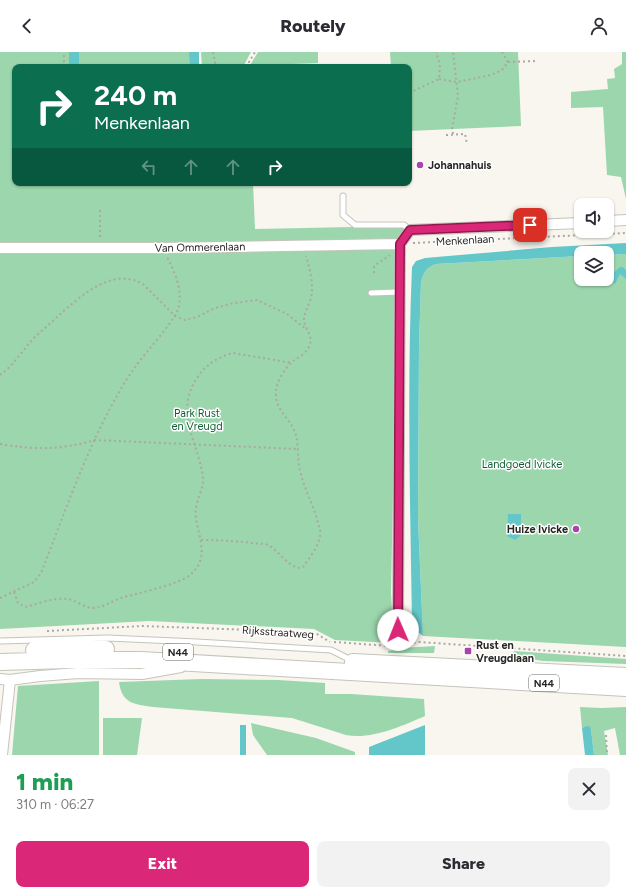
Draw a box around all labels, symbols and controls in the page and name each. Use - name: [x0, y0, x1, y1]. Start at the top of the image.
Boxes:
- icon: back: [16, 15, 38, 37]
- text: Routely: [280, 15, 346, 37]
- icon: person: [588, 15, 610, 37]
- text: 240 m: [94, 78, 177, 112]
- icon: right: [28, 80, 80, 132]
- text: Menkenlaan: [94, 112, 190, 134]
- icon: left: [138, 156, 160, 178]
- icon: ahead: [180, 156, 202, 178]
- icon: ahead: [222, 156, 244, 178]
- icon: right: [264, 156, 286, 178]
- place label: Johannahuis: [428, 159, 491, 172]
- marker: Johannahuis: [415, 160, 425, 170]
- map controls: [574, 198, 614, 286]
- button: sound: [574, 198, 614, 238]
- pin: [513, 208, 547, 242]
- icon: arrive: [519, 214, 541, 236]
- street label: Menkenlaan: [435, 232, 495, 249]
- street label: Van Ommerenlaan: [155, 240, 245, 255]
- button: layers: [574, 246, 614, 286]
- park label: Park Rust en Vreugd: [171, 407, 223, 433]
- park label: Landgoed Ivicke: [482, 458, 562, 471]
- place label: Huize Ivicke: [507, 523, 568, 536]
- marker: Huize Ivicke: [571, 524, 581, 534]
- position arrow: [377, 609, 419, 651]
- street label: Rijksstraatweg: [241, 623, 314, 642]
- place label: Rust en Vreugdlaan: [476, 639, 534, 665]
- road number: N44: [163, 644, 193, 660]
- marker: Rust en Vreugdlaan: [463, 646, 473, 656]
- road number: N44: [529, 675, 559, 691]
- text: 1 min: [16, 767, 73, 796]
- button: close: [568, 768, 610, 810]
- text: 310 m · 06:27: [16, 797, 94, 812]
- button: Exit: [16, 841, 309, 887]
- button: Share: [317, 841, 610, 887]

